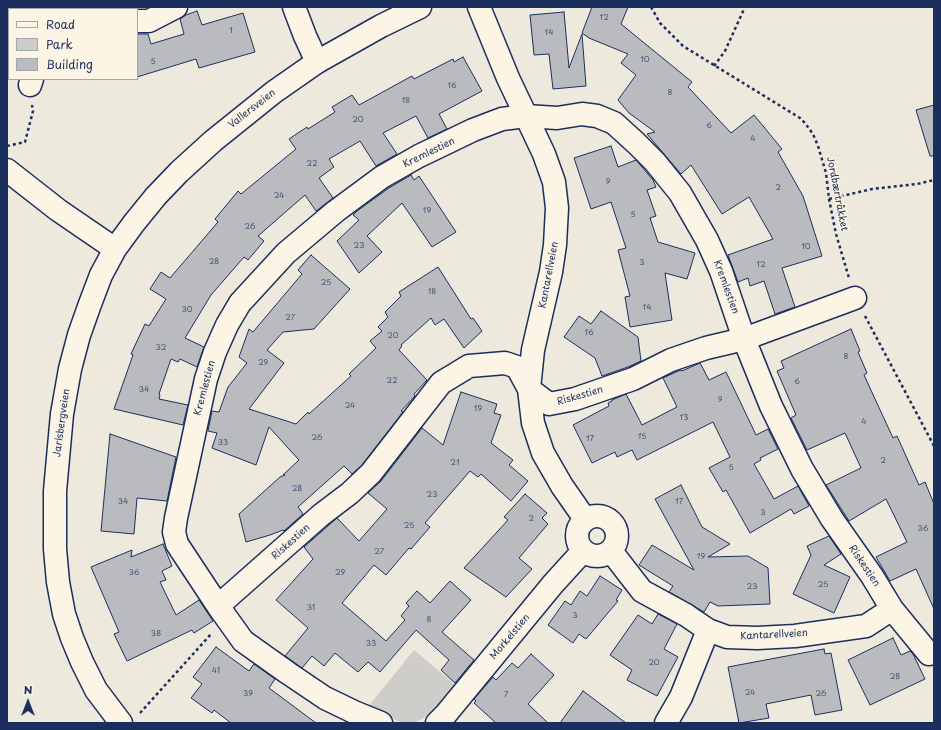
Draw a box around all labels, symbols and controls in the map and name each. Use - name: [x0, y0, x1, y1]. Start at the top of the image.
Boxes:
- legend: [8, 8, 138, 80]
- house number: 12: [599, 13, 609, 23]
- text: Road: [46, 15, 75, 33]
- house number: 1: [229, 26, 233, 36]
- house number: 14: [545, 28, 553, 38]
- text: Park: [46, 35, 73, 53]
- text: Building: [46, 55, 93, 73]
- house number: 10: [640, 55, 650, 65]
- house number: 5: [150, 57, 156, 67]
- house number: 16: [447, 81, 457, 91]
- street label: Vallersveien: [226, 87, 278, 131]
- house number: 8: [668, 88, 672, 98]
- house number: 18: [402, 96, 410, 106]
- house number: 20: [352, 115, 364, 125]
- house number: 6: [706, 121, 712, 131]
- house number: 4: [750, 134, 756, 144]
- street label: Kremlestien: [401, 135, 457, 171]
- street label: Jordbærtråkket: [824, 156, 850, 232]
- house number: 22: [307, 159, 317, 169]
- house number: 9: [606, 177, 610, 187]
- house number: 2: [775, 183, 781, 193]
- house number: 24: [274, 191, 284, 201]
- house number: 19: [423, 206, 431, 216]
- house number: 5: [630, 210, 636, 220]
- house number: 26: [245, 222, 255, 232]
- house number: 23: [354, 241, 364, 251]
- street label: Kantarellveien: [537, 241, 561, 309]
- house number: 10: [801, 242, 811, 252]
- house number: 28: [209, 257, 219, 267]
- house number: 3: [639, 258, 645, 268]
- street label: Kremlestien: [711, 258, 741, 316]
- house number: 12: [756, 260, 766, 270]
- house number: 25: [321, 278, 331, 288]
- house number: 18: [428, 287, 436, 297]
- house number: 14: [643, 303, 651, 313]
- house number: 30: [181, 305, 193, 315]
- house number: 27: [285, 313, 295, 323]
- house number: 16: [584, 328, 594, 338]
- house number: 20: [387, 331, 399, 341]
- house number: 32: [156, 343, 166, 353]
- house number: 8: [844, 352, 848, 362]
- house number: 29: [258, 358, 268, 368]
- street label: Kremlestien: [192, 359, 218, 417]
- house number: 22: [387, 376, 397, 386]
- house number: 6: [794, 377, 800, 387]
- street label: Riskestien: [556, 384, 604, 408]
- house number: 34: [139, 385, 149, 395]
- street label: Jarlsbergveien: [51, 388, 73, 458]
- house number: 9: [718, 395, 722, 405]
- house number: 24: [345, 401, 355, 411]
- house number: 19: [474, 404, 482, 414]
- house number: 13: [680, 413, 688, 423]
- house number: 4: [861, 417, 867, 427]
- house number: 15: [638, 432, 646, 442]
- house number: 26: [312, 433, 322, 443]
- house number: 17: [586, 434, 594, 444]
- house number: 33: [218, 438, 228, 448]
- house number: 2: [880, 456, 886, 466]
- house number: 21: [450, 458, 460, 468]
- house number: 5: [728, 463, 734, 473]
- house number: 28: [292, 484, 302, 494]
- house number: 23: [427, 490, 437, 500]
- house number: 34: [118, 497, 128, 507]
- house number: 17: [675, 497, 683, 507]
- house number: 3: [760, 508, 766, 518]
- house number: 2: [528, 514, 534, 524]
- house number: 25: [404, 521, 414, 531]
- street label: Riskestien: [269, 522, 313, 562]
- house number: 36: [918, 524, 928, 534]
- street label: Riskestien: [846, 543, 882, 589]
- house number: 27: [374, 547, 384, 557]
- house number: 19: [697, 552, 705, 562]
- house number: 36: [129, 568, 139, 578]
- house number: 29: [335, 568, 345, 578]
- house number: 25: [818, 580, 828, 590]
- house number: 23: [747, 582, 757, 592]
- house number: 31: [307, 603, 315, 613]
- house number: 3: [572, 611, 578, 621]
- street label: Morkelstien: [487, 612, 533, 662]
- house number: 8: [427, 615, 431, 625]
- street label: Kantarellveien: [740, 627, 808, 643]
- house number: 38: [151, 629, 161, 639]
- house number: 33: [366, 639, 376, 649]
- house number: 20: [648, 658, 660, 668]
- house number: 41: [212, 666, 220, 676]
- house number: 28: [890, 672, 900, 682]
- text: N: [24, 681, 32, 698]
- north arrow: [8, 682, 48, 722]
- house number: 24: [745, 688, 755, 698]
- house number: 39: [243, 689, 253, 699]
- house number: 26: [816, 689, 826, 699]
- house number: 7: [504, 690, 508, 700]

